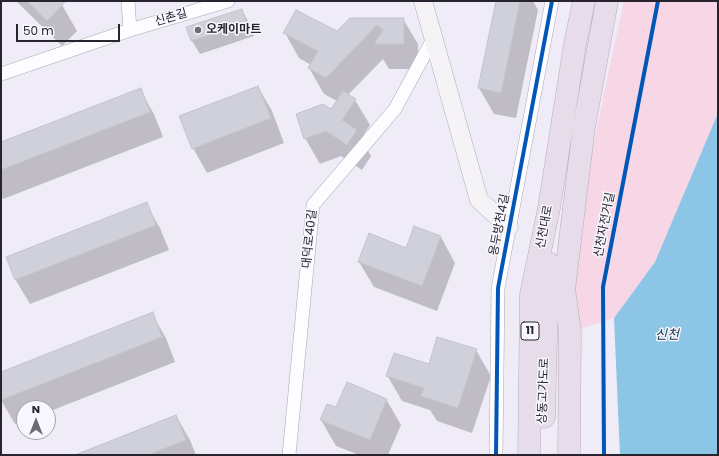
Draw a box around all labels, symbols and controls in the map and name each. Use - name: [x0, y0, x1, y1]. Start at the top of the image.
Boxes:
- street label: 신촌길: [153, 7, 189, 29]
- scale bar: [18, 16, 122, 42]
- text: 50 m: [23, 22, 54, 39]
- place label: 오케이마트: [206, 23, 261, 37]
- marker: 오케이마트: [193, 25, 203, 35]
- street label: 신천자전거길: [592, 191, 618, 259]
- street label: 용두방천4길: [487, 193, 513, 257]
- street label: 신천대로: [534, 204, 556, 250]
- street label: 대덕로40길: [300, 209, 320, 269]
- road number: 11: [521, 322, 539, 340]
- water label: 신천: [655, 328, 679, 344]
- street label: 상동고가도로: [536, 358, 552, 424]
- north arrow: [16, 400, 56, 440]
- text: N: [32, 401, 40, 417]

